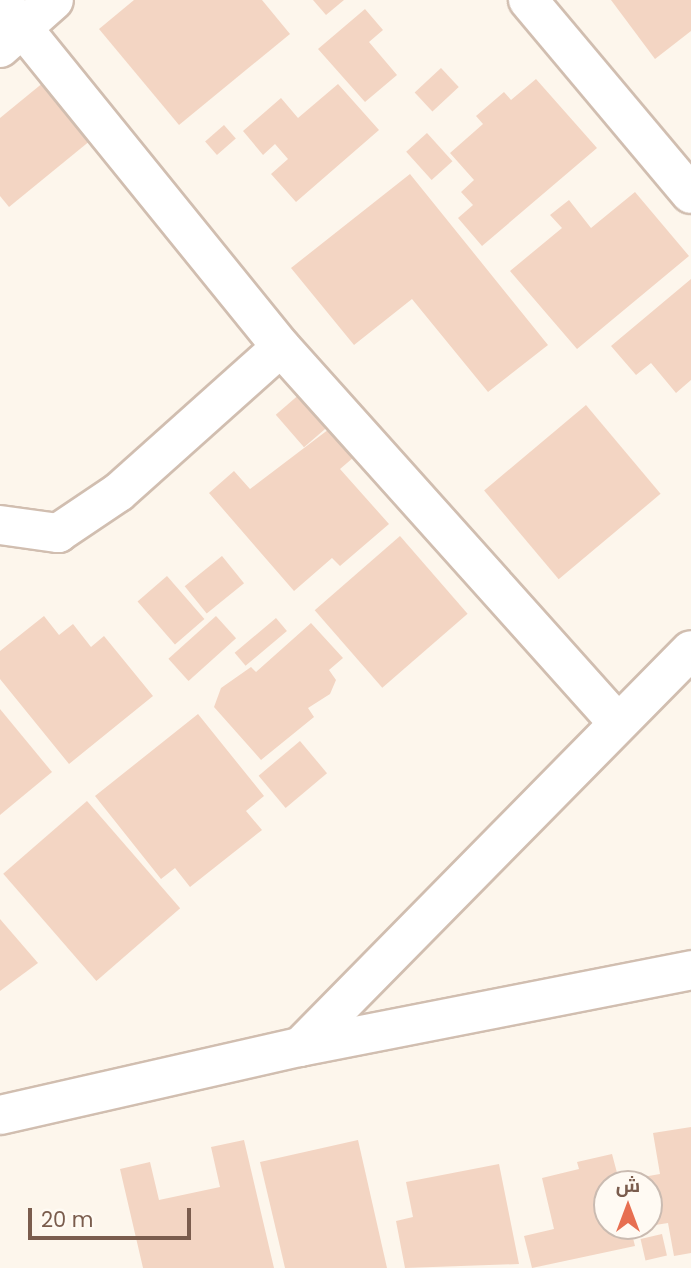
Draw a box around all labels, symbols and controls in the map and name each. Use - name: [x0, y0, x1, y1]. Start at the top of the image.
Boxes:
- north arrow: [593, 1170, 663, 1240]
- text: ش: [616, 1172, 640, 1199]
- scale bar: [32, 1194, 194, 1238]
- text: 20 m: [41, 1205, 94, 1234]

